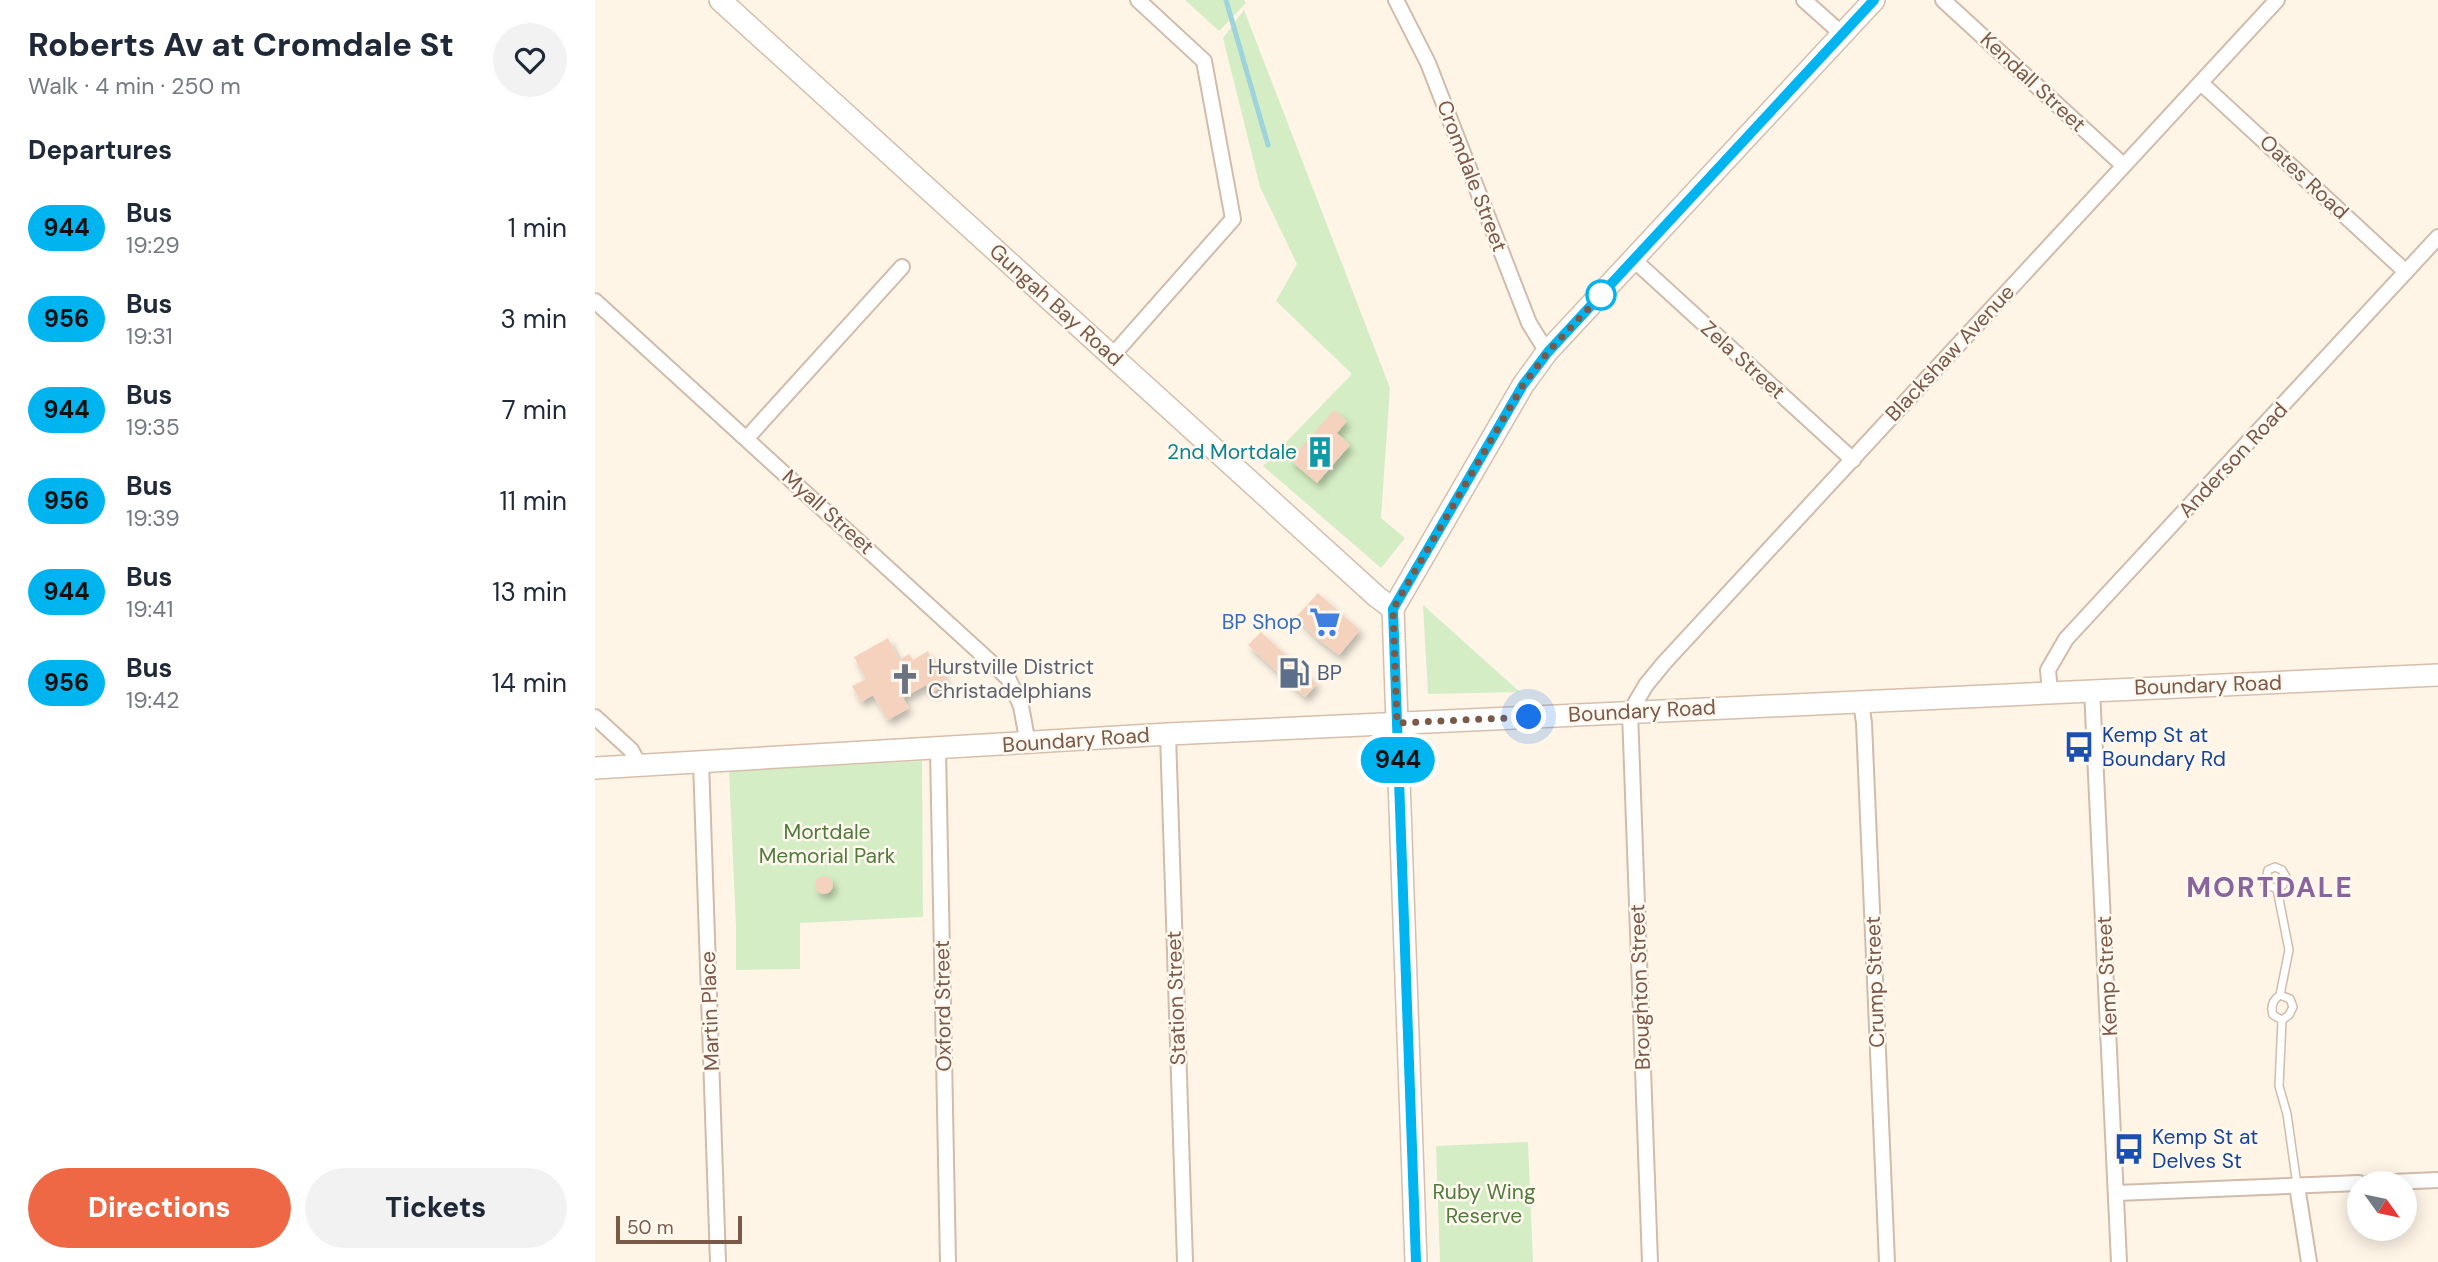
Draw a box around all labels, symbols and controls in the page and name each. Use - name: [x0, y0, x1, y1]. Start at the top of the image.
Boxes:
- text: Roberts Av at Cromdale St: [28, 23, 454, 66]
- button: heart: [493, 23, 567, 97]
- street label: Kendall Street: [1974, 26, 2092, 138]
- text: Walk · 4 min · 250 m: [28, 71, 241, 101]
- street label: Cromdale Street: [1430, 96, 1514, 256]
- street label: Oates Road: [2253, 128, 2355, 226]
- text: Departures: [28, 133, 172, 167]
- text: Bus: [126, 196, 172, 230]
- text: 1 min: [508, 211, 567, 245]
- text: 944: [43, 212, 90, 243]
- text: 19:29: [126, 230, 180, 260]
- street label: Gungah Bay Road: [983, 237, 1129, 373]
- street label: Blackshaw Avenue: [1879, 278, 2021, 427]
- unlabelled marker: [1586, 280, 1616, 310]
- text: Bus: [126, 287, 172, 321]
- text: 3 min: [500, 302, 567, 336]
- text: 956: [44, 303, 89, 334]
- street label: Zela Street: [1695, 315, 1791, 405]
- text: 19:31: [126, 321, 173, 351]
- text: Bus: [126, 378, 172, 412]
- text: 7 min: [502, 393, 567, 427]
- text: 944: [43, 394, 90, 425]
- street label: Anderson Road: [2172, 396, 2294, 524]
- text: 19:35: [126, 412, 180, 442]
- building icon: 2nd Mortdale: [1303, 435, 1337, 469]
- place label: 2nd Mortdale: [1167, 438, 1297, 466]
- street label: Myall Street: [776, 463, 880, 561]
- text: Bus: [126, 469, 172, 503]
- text: 11 min: [500, 484, 567, 518]
- text: 956: [44, 485, 89, 516]
- text: 19:39: [126, 503, 180, 533]
- text: Bus: [126, 560, 172, 594]
- text: 13 min: [492, 575, 567, 609]
- text: 944: [43, 576, 90, 607]
- text: 19:41: [126, 594, 173, 624]
- supermarket icon: BP Shop: [1308, 605, 1342, 639]
- place label: BP Shop: [1222, 608, 1302, 636]
- text: Bus: [126, 651, 172, 685]
- place label: Hurstville District Christadelphians: [928, 653, 1094, 705]
- fuel station icon: BP: [1277, 656, 1311, 690]
- place label: BP: [1317, 659, 1342, 687]
- church icon: Hurstville District Christadelphians: [888, 662, 922, 696]
- text: 14 min: [492, 666, 567, 700]
- text: 956: [44, 667, 89, 698]
- street label: Boundary Road: [2134, 668, 2282, 702]
- text: 19:42: [126, 685, 179, 715]
- street label: Boundary Road: [1568, 693, 1716, 729]
- your location: [1511, 699, 1546, 734]
- street label: Boundary Road: [1001, 721, 1151, 759]
- place label: Kemp St at Boundary Rd: [2102, 721, 2226, 773]
- bus stop icon: Kemp St at Boundary Rd: [2062, 730, 2096, 764]
- line badge: 944: [1358, 737, 1438, 783]
- text: 944: [1375, 744, 1421, 775]
- park label: Mortdale Memorial Park: [759, 818, 896, 870]
- district label: MORTDALE: [2186, 869, 2354, 906]
- street label: Broughton Street: [1623, 904, 1657, 1070]
- street label: Kemp Street: [2090, 915, 2124, 1037]
- street label: Crump Street: [1859, 916, 1891, 1048]
- street label: Station Street: [1160, 930, 1192, 1066]
- street label: Oxford Street: [928, 940, 958, 1072]
- street label: Martin Place: [694, 950, 726, 1071]
- place label: Kemp St at Delves St: [2152, 1123, 2258, 1175]
- bus stop icon: Kemp St at Delves St: [2112, 1132, 2146, 1166]
- button: Directions: [28, 1168, 291, 1248]
- button: Tickets: [305, 1168, 567, 1248]
- north arrow: [2347, 1171, 2417, 1241]
- map controls: [2347, 1171, 2417, 1241]
- park label: Ruby Wing Reserve: [1432, 1178, 1536, 1230]
- scale bar: [616, 1213, 742, 1245]
- text: 50 m: [627, 1215, 674, 1240]

